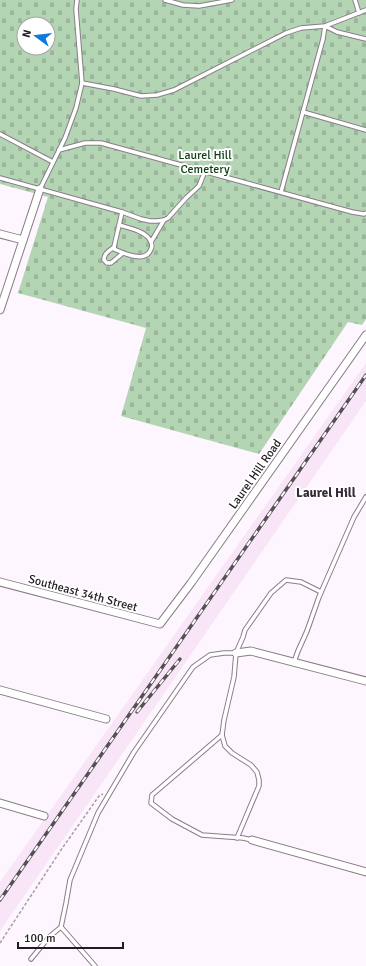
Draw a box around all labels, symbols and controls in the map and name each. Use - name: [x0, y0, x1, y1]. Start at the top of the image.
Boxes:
- north arrow: [16, 16, 56, 56]
- text: N: [20, 28, 34, 39]
- park label: Laurel Hill Cemetery: [178, 148, 232, 177]
- street label: Laurel Hill Road: [226, 437, 285, 512]
- district label: Laurel Hill: [296, 485, 356, 501]
- street label: Southeast 34th Street: [27, 572, 139, 615]
- scale bar: [18, 924, 123, 950]
- text: 100 m: [24, 931, 56, 946]

